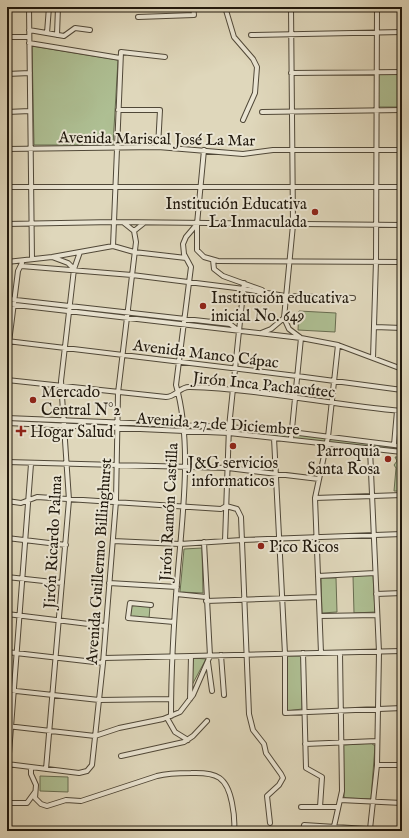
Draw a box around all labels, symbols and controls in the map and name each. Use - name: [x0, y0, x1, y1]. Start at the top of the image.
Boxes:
- street label: Avenida Mariscal José La Mar: [57, 128, 256, 152]
- place label: Institución Educativa La Inmaculada: [165, 195, 307, 233]
- marker: Institución Educativa La Inmaculada: [310, 207, 320, 217]
- place label: Institución educativa inicial No. 649: [211, 289, 349, 327]
- marker: Institución educativa inicial No. 649: [198, 301, 208, 311]
- street label: Avenida Manco Cápac: [131, 336, 280, 374]
- street label: Jirón Inca Pachacútec: [190, 368, 336, 403]
- place label: Mercado Central N°2: [41, 383, 121, 421]
- marker: Mercado Central N°2: [28, 395, 38, 405]
- street label: Avenida 27 de Diciembre: [135, 409, 300, 441]
- place label: Hogar Salud: [30, 423, 114, 443]
- marker: Hogar Salud: [15, 425, 27, 437]
- marker: J&G servicios informaticos: [228, 441, 238, 451]
- street label: Jirón Ramón Castilla: [156, 442, 184, 584]
- place label: Parroquia Santa Rosa: [307, 442, 380, 480]
- place label: J&G servicios informaticos: [186, 454, 279, 492]
- marker: Parroquia Santa Rosa: [383, 454, 393, 464]
- street label: Avenida Guillermo Billinghurst: [83, 457, 117, 666]
- street label: Jirón Ricardo Palma: [40, 475, 67, 611]
- place label: Pico Ricos: [269, 538, 339, 558]
- marker: Pico Ricos: [256, 541, 266, 551]

